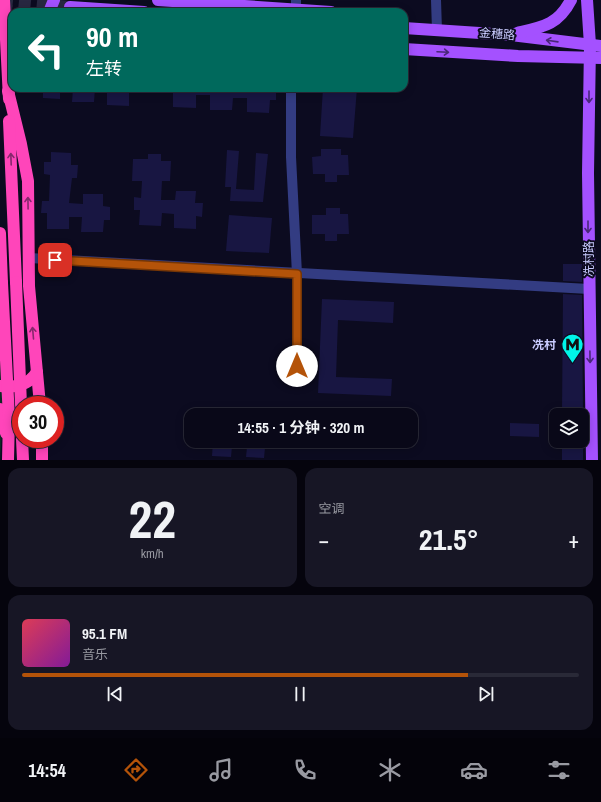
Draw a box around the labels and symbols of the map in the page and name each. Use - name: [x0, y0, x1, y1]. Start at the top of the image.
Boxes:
- street label: 金穗路: [478, 24, 516, 44]
- one-way arrow: [546, 37, 559, 44]
- one-way arrow: [436, 49, 449, 56]
- one-way arrow: [586, 90, 593, 103]
- one-way arrow: [7, 153, 14, 166]
- one-way arrow: [24, 197, 32, 210]
- one-way arrow: [584, 220, 592, 233]
- street label: 冼村路: [581, 241, 597, 277]
- pin: [38, 243, 72, 277]
- one-way arrow: [30, 327, 37, 340]
- metro station icon: 冼村: [559, 332, 585, 365]
- place label: 冼村: [532, 337, 556, 353]
- position arrow: [276, 345, 318, 387]
- one-way arrow: [586, 350, 594, 363]
- speed limit sign: 30: [12, 396, 64, 448]

